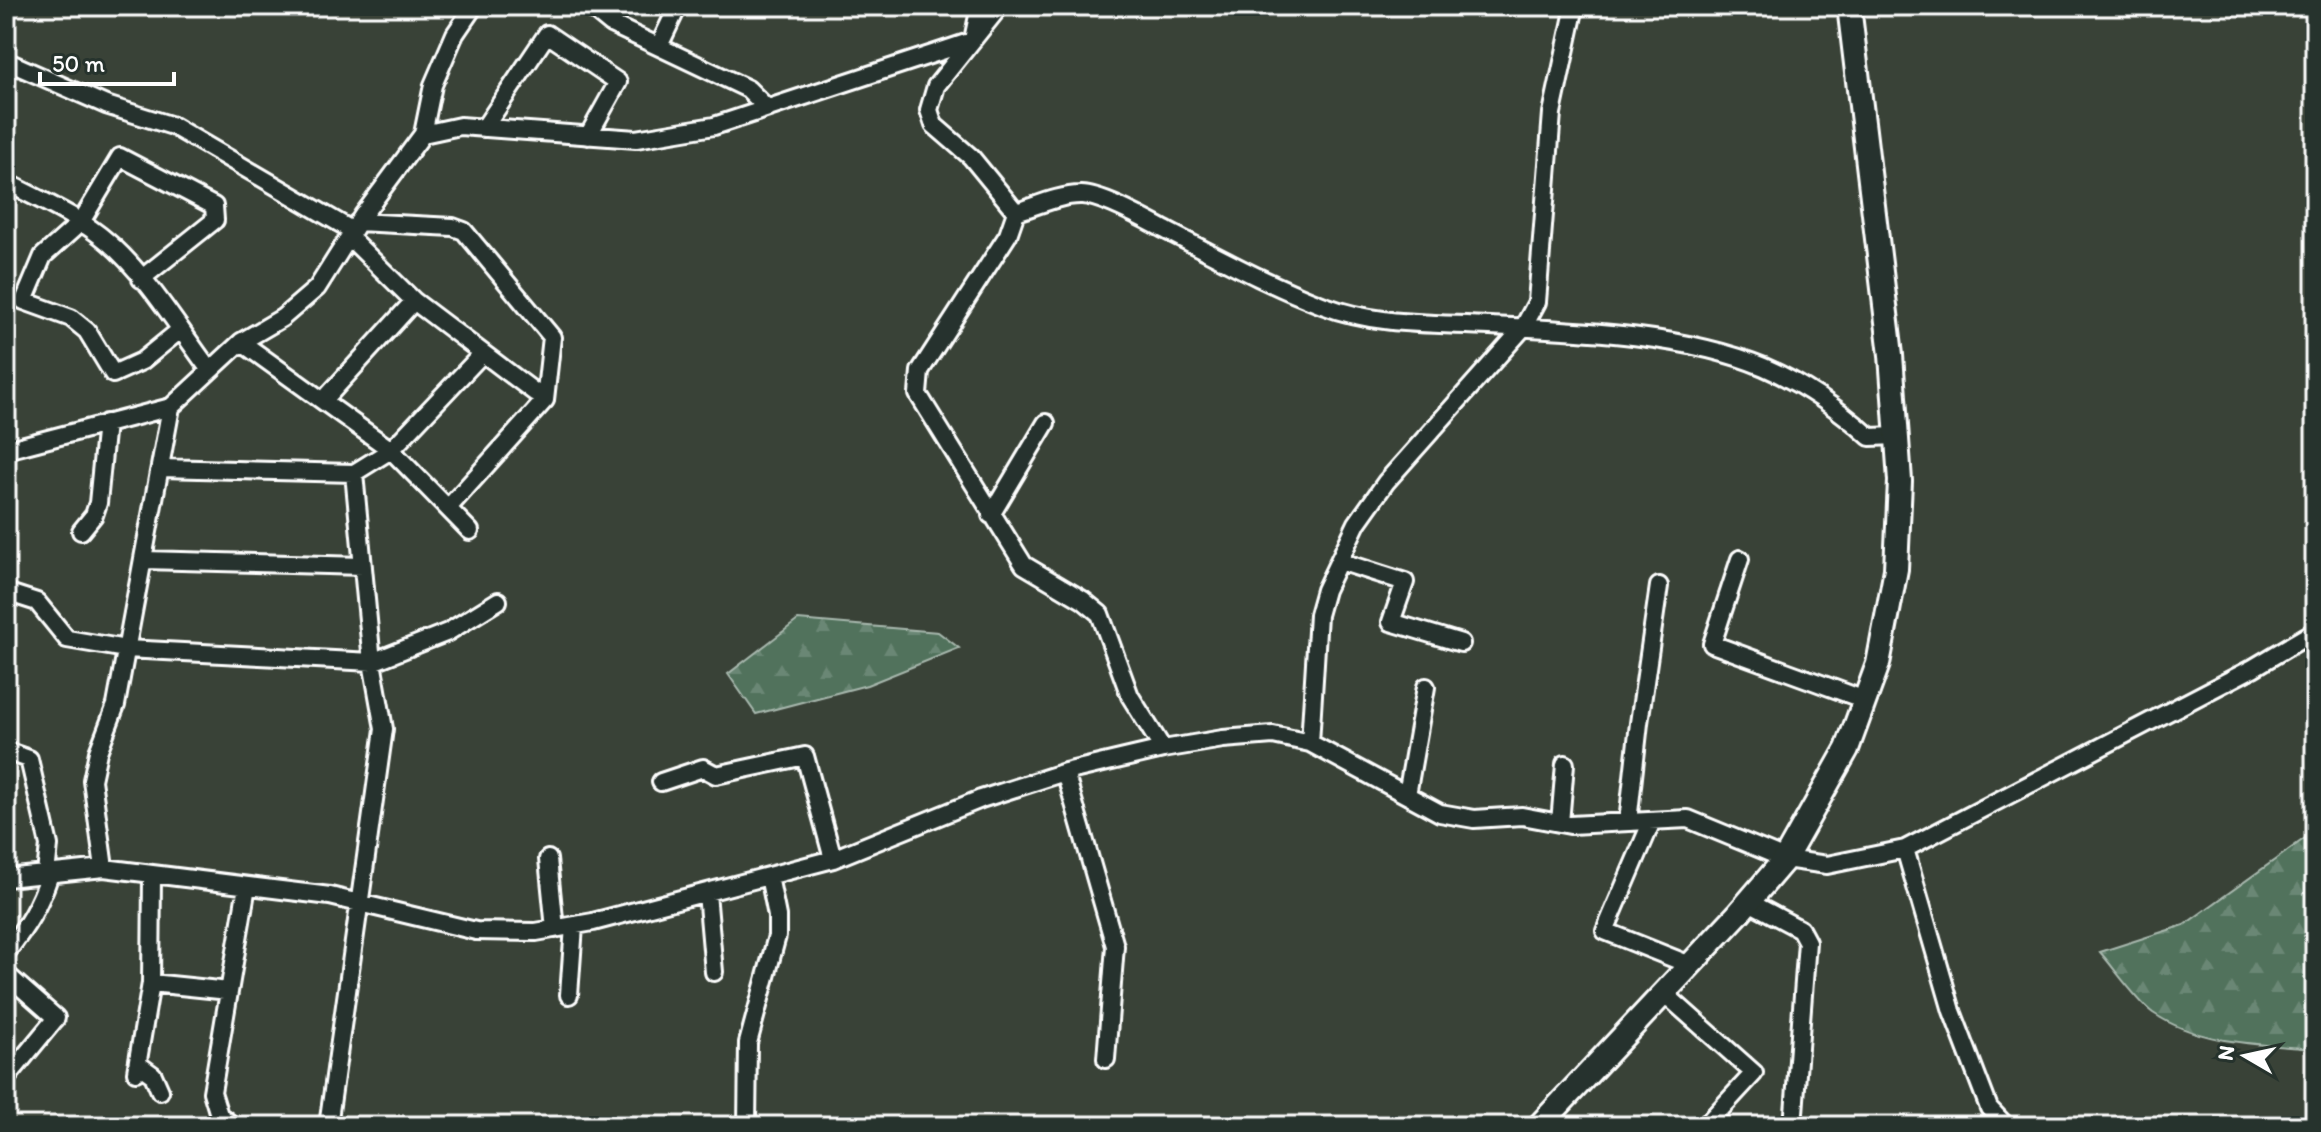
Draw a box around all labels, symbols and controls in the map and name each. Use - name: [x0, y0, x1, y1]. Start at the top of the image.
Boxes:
- scale bar: [40, 36, 174, 86]
- text: 50 m: [52, 49, 105, 78]
- north arrow: [2205, 1016, 2285, 1096]
- text: N: [2211, 1043, 2240, 1062]

